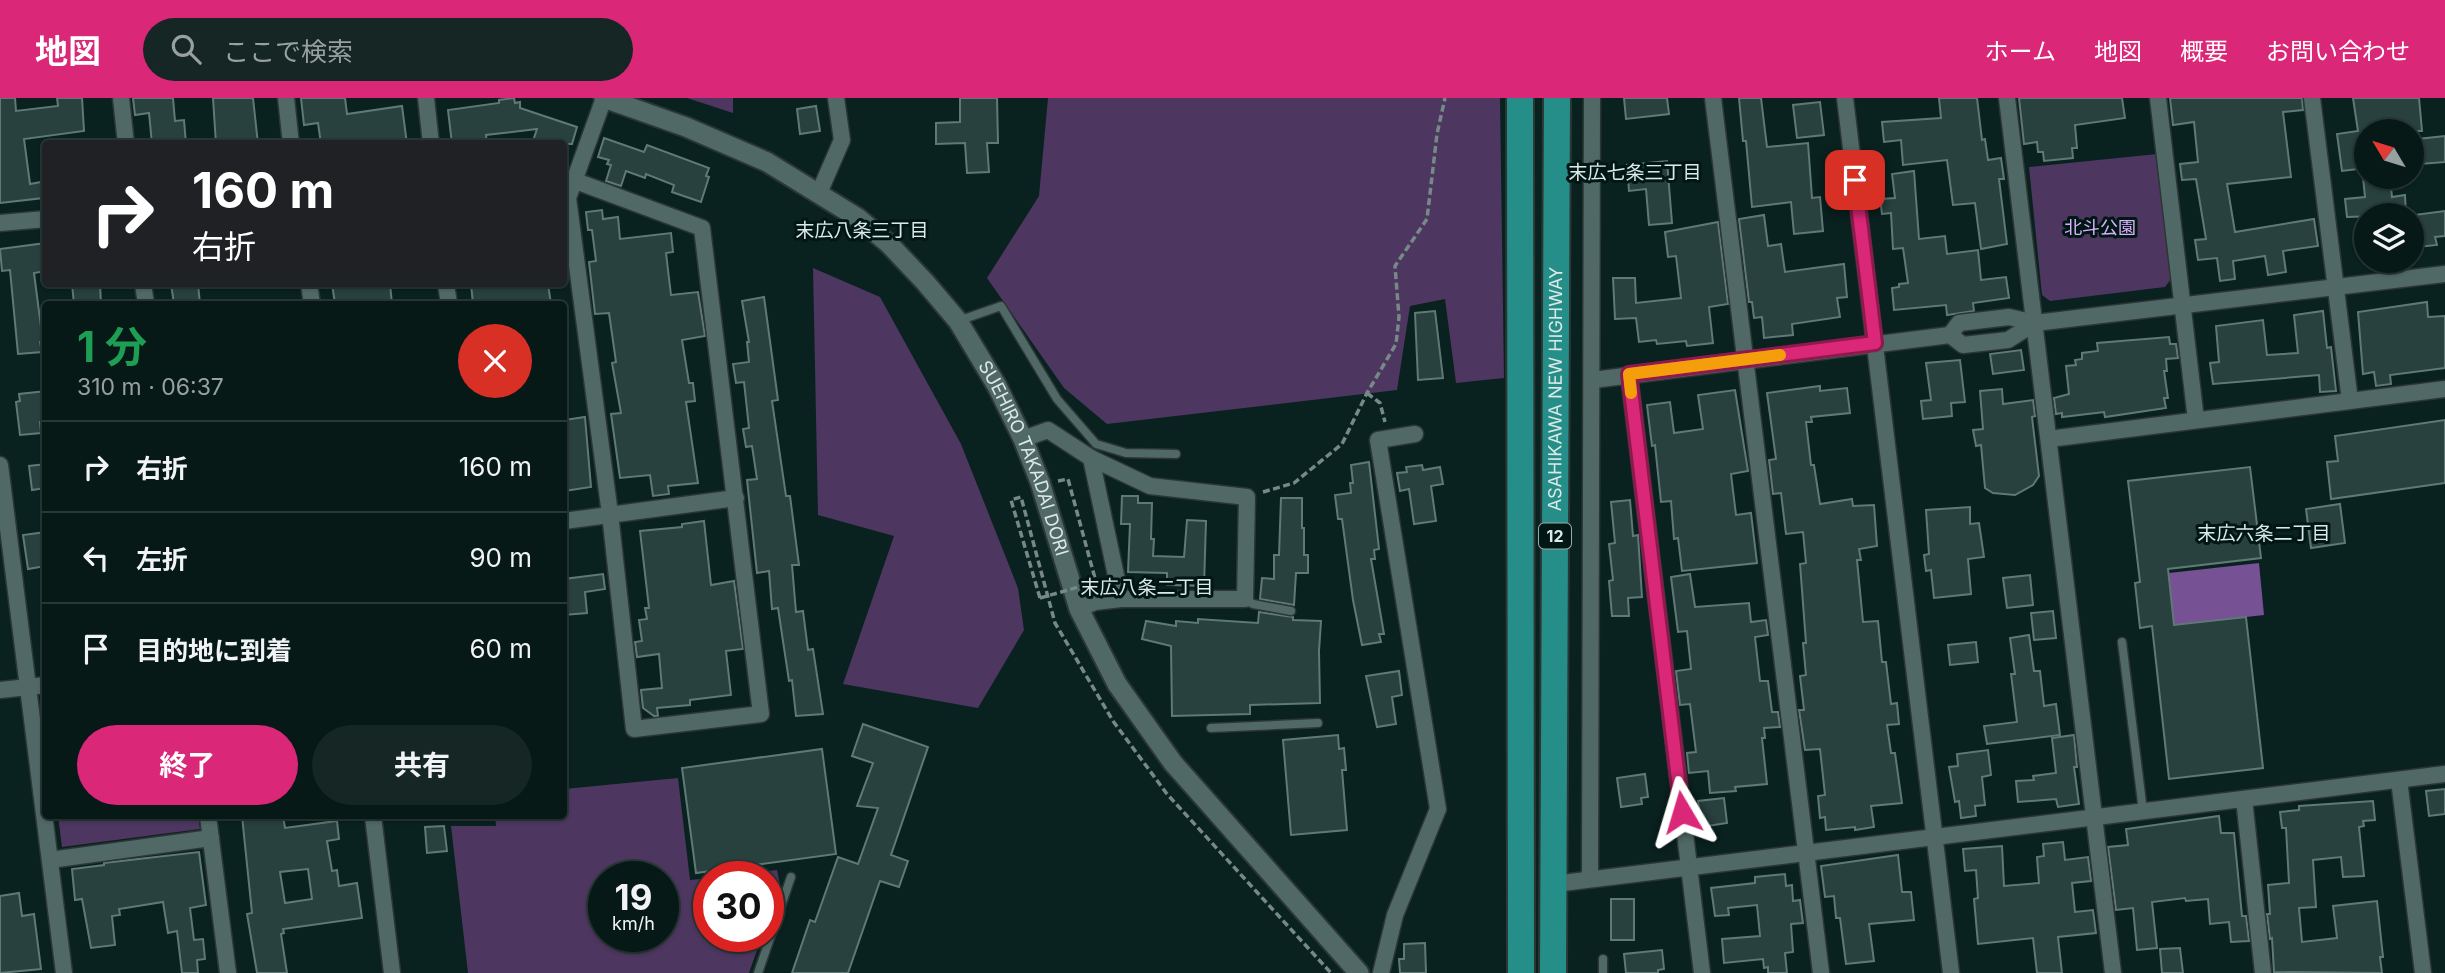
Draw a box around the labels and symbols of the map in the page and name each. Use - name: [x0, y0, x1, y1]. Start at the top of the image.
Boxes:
- north arrow: [2354, 119, 2424, 189]
- pin: [1825, 150, 1885, 210]
- district label: 末広七条三丁目: [1568, 161, 1702, 184]
- park label: 北斗公園: [2064, 217, 2136, 238]
- district label: 末広八条三丁目: [795, 219, 929, 242]
- street label: ASAHIKAWA NEW HIGHWAY: [1544, 267, 1566, 511]
- street label: SUEHIRO TAKADAI DORI: [974, 357, 1073, 558]
- district label: 末広六条二丁目: [2197, 522, 2331, 545]
- road number: 12: [1539, 524, 1571, 548]
- district label: 末広八条二丁目: [1080, 576, 1214, 599]
- position arrow: [1645, 775, 1719, 849]
- speed limit sign: 30: [693, 861, 784, 952]

